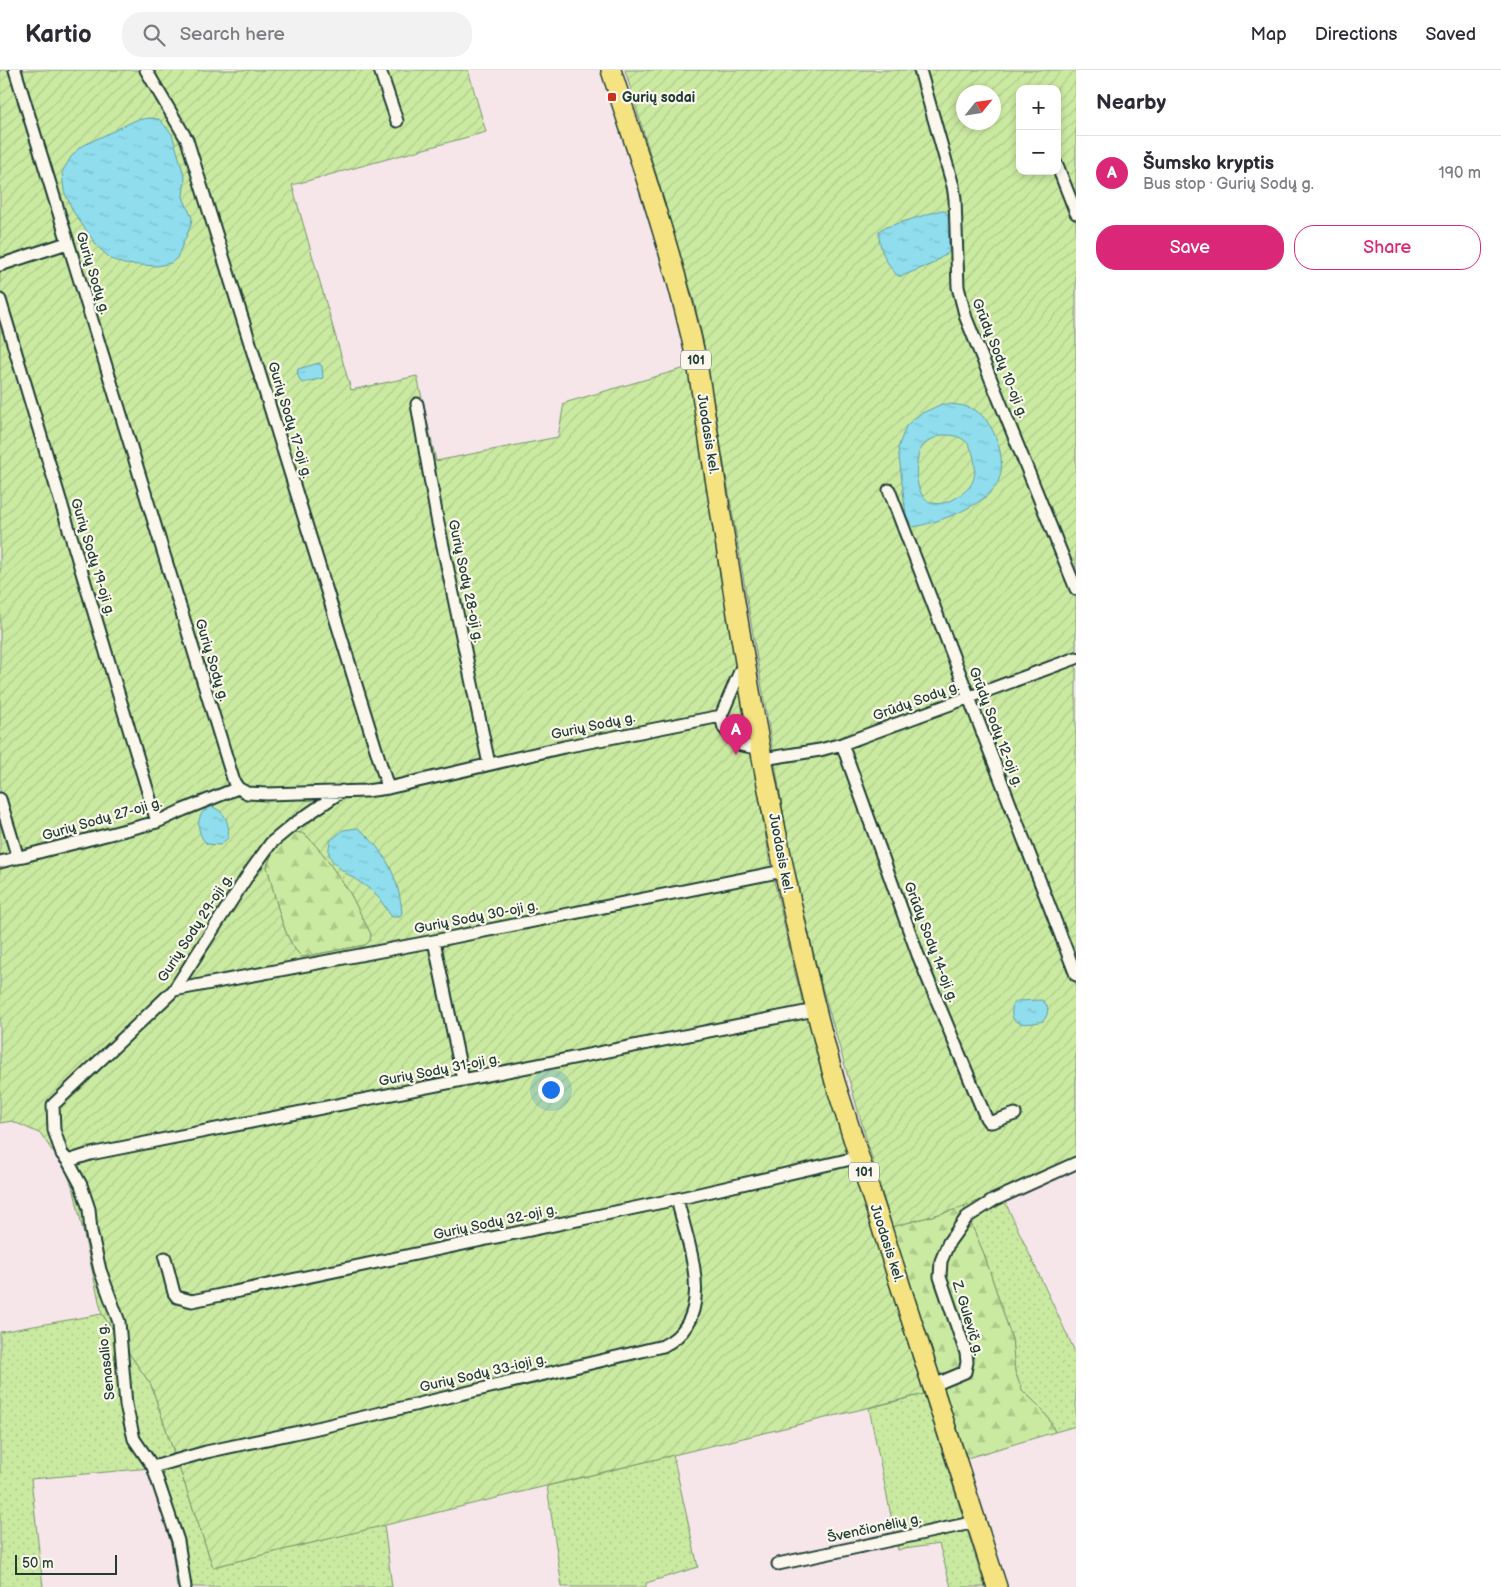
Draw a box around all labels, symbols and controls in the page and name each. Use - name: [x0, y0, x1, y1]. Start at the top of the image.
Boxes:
- search box: [122, 12, 472, 57]
- text: Kartio: [25, 20, 92, 49]
- icon: search: [140, 21, 168, 49]
- text: Search here: [180, 23, 285, 46]
- text: Map: [1251, 24, 1287, 45]
- text: Directions: [1315, 24, 1397, 45]
- text: Saved: [1425, 24, 1476, 45]
- north arrow: [956, 85, 1001, 130]
- map controls: [1016, 85, 1061, 175]
- button: +: [1016, 85, 1061, 130]
- place label: Gurių sodai: [622, 89, 695, 106]
- text: Nearby: [1096, 90, 1166, 115]
- marker: Gurių sodai: [606, 91, 618, 103]
- button: −: [1016, 130, 1061, 175]
- text: Šumsko kryptis: [1143, 152, 1274, 175]
- text: A: [1107, 164, 1117, 183]
- text: 190 m: [1439, 164, 1481, 183]
- text: Bus stop · Gurių Sodų g.: [1143, 175, 1314, 194]
- button: Save: [1096, 225, 1284, 270]
- button: Share: [1294, 225, 1481, 270]
- street label: Gurių Sodų g.: [72, 230, 114, 317]
- street label: Grūdų Sodų 10-oji g.: [968, 296, 1032, 420]
- road number: 101: [681, 350, 711, 370]
- street label: Gurių Sodų 17-oji g.: [264, 360, 316, 481]
- street label: Juodasis kel.: [693, 393, 723, 475]
- street label: Gurių Sodų 19-oji g.: [67, 496, 119, 618]
- street label: Gurių Sodų 28-oji g.: [445, 518, 487, 644]
- street label: Gurių Sodų g.: [191, 617, 233, 704]
- street label: Grūdų Sodų 12-oji g.: [965, 665, 1027, 790]
- street label: Grūdų Sodų g.: [871, 677, 962, 724]
- street label: Gurių Sodų g.: [549, 709, 637, 743]
- pin: A: [720, 714, 752, 755]
- street label: Gurių Sodų 27-oji g.: [40, 794, 164, 844]
- street label: Juodasis kel.: [765, 812, 797, 894]
- street label: Gurių Sodų 29-oji g.: [154, 871, 236, 985]
- street label: Grūdų Sodų 14-oji g.: [900, 879, 962, 1005]
- street label: Gurių Sodų 30-oji g.: [413, 897, 539, 937]
- street label: Gurių Sodų 31-oji g.: [377, 1050, 501, 1090]
- your location: [538, 1077, 564, 1103]
- road number: 101: [849, 1162, 879, 1182]
- street label: Gurių Sodų 32-oji g.: [432, 1201, 558, 1243]
- street label: Juodasis kel.: [866, 1202, 908, 1284]
- street label: Z. Gulevič g.: [948, 1278, 987, 1357]
- street label: Senasalio g.: [94, 1323, 118, 1401]
- street label: Gurių Sodų 33-ioji g.: [418, 1350, 548, 1396]
- street label: Švenčionėlių g.: [825, 1509, 923, 1546]
- scale bar: [15, 1552, 118, 1575]
- text: 50 m: [22, 1555, 54, 1572]

